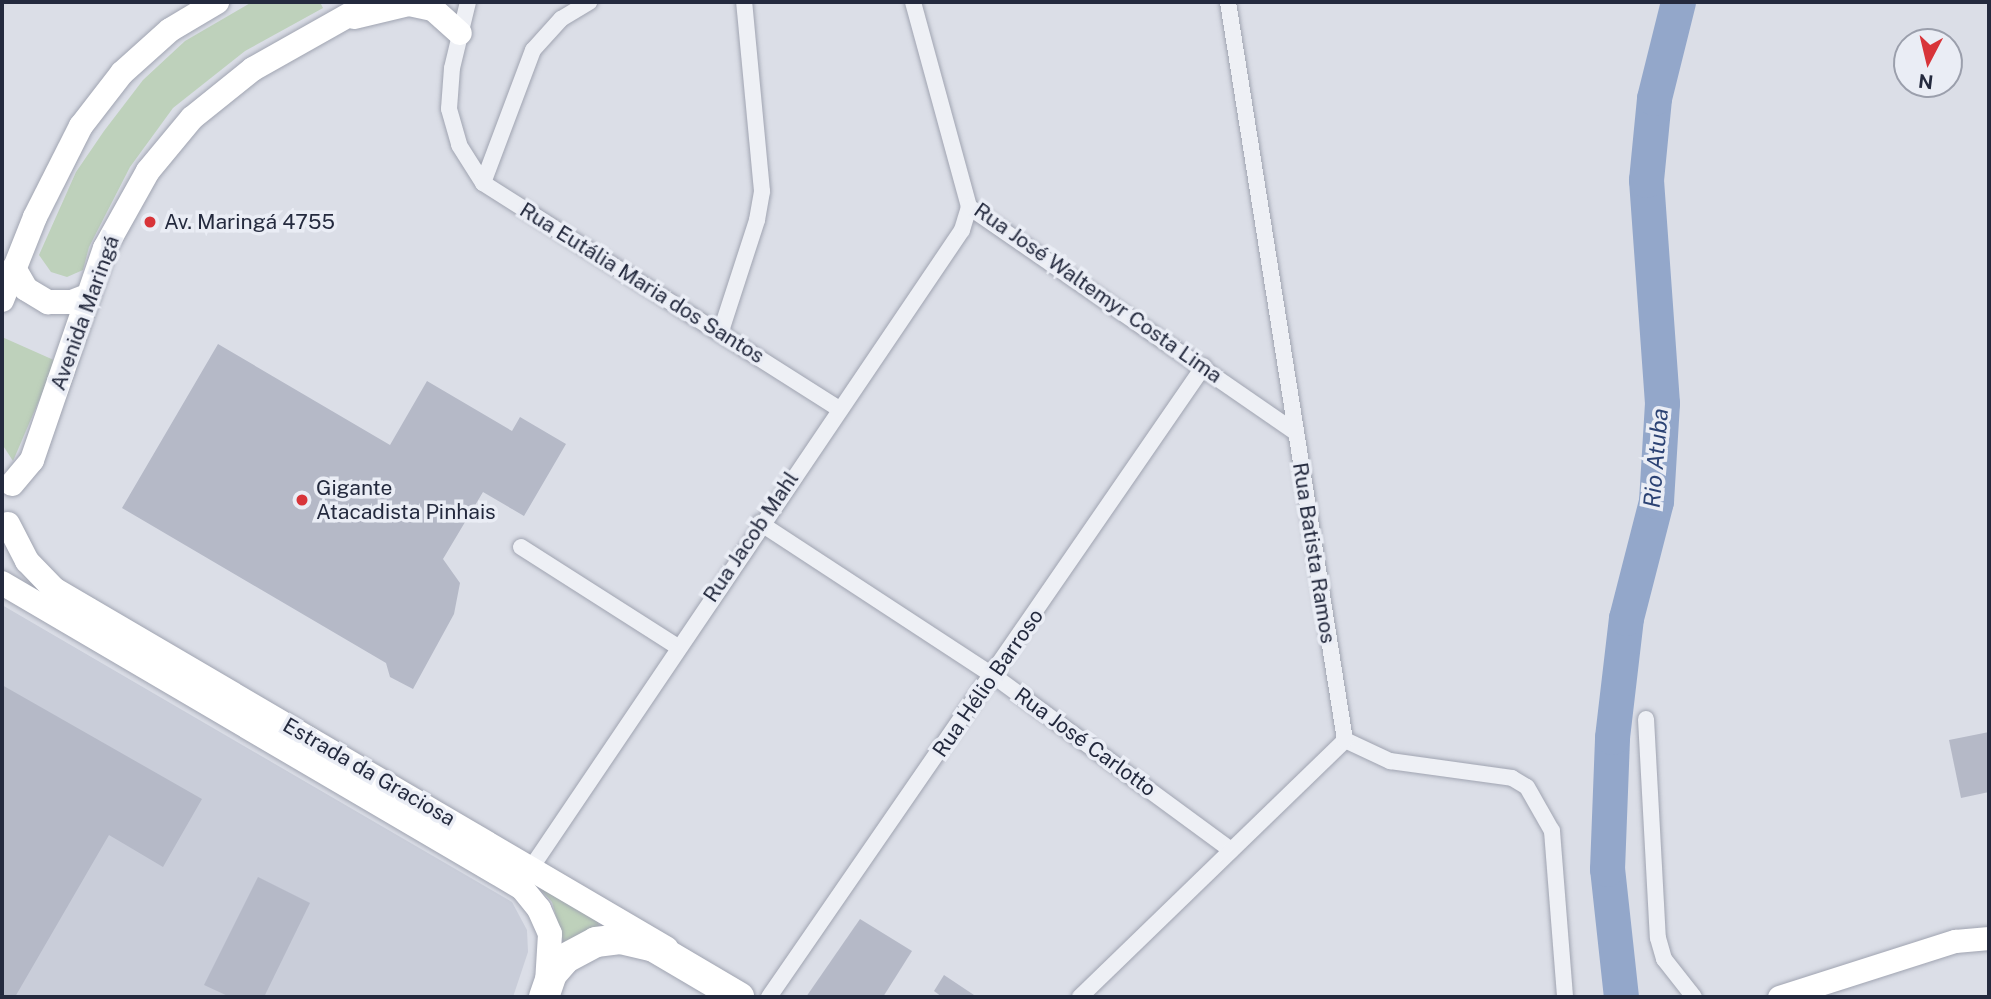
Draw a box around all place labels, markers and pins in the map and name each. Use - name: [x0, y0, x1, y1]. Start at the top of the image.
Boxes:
- place label: Av. Maringá 4755: [164, 209, 335, 235]
- marker: Av. Maringá 4755: [142, 214, 158, 230]
- place label: Gigante Atacadista Pinhais: [316, 475, 496, 525]
- marker: Gigante Atacadista Pinhais: [294, 492, 310, 508]

